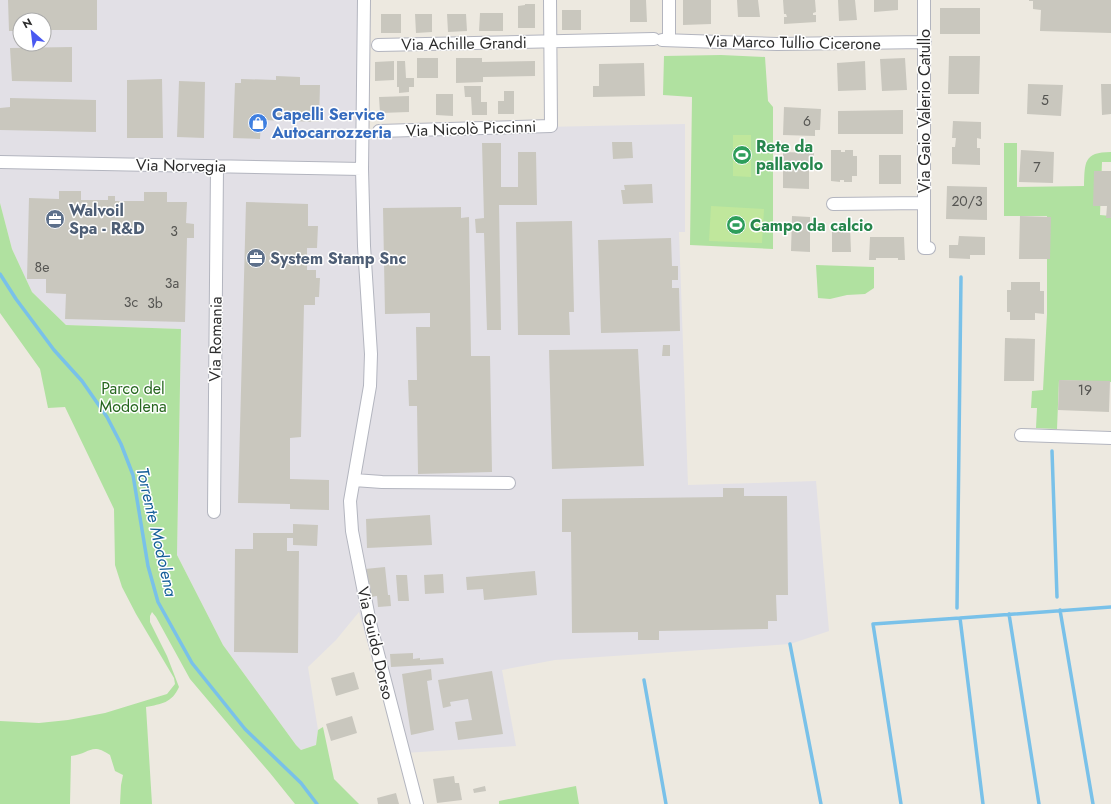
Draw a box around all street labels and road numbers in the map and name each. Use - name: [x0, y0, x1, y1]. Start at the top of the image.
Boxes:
- street label: Via Marco Tullio Cicerone: [705, 29, 881, 56]
- street label: Via Gaio Valerio Catullo: [913, 29, 936, 193]
- street label: Via Achille Grandi: [401, 31, 527, 56]
- street label: Via Nicolò Piccinni: [405, 115, 537, 142]
- street label: Via Norvegia: [136, 153, 226, 178]
- street label: Via Romania: [203, 296, 228, 382]
- street label: Via Guido Dorso: [351, 584, 400, 702]

